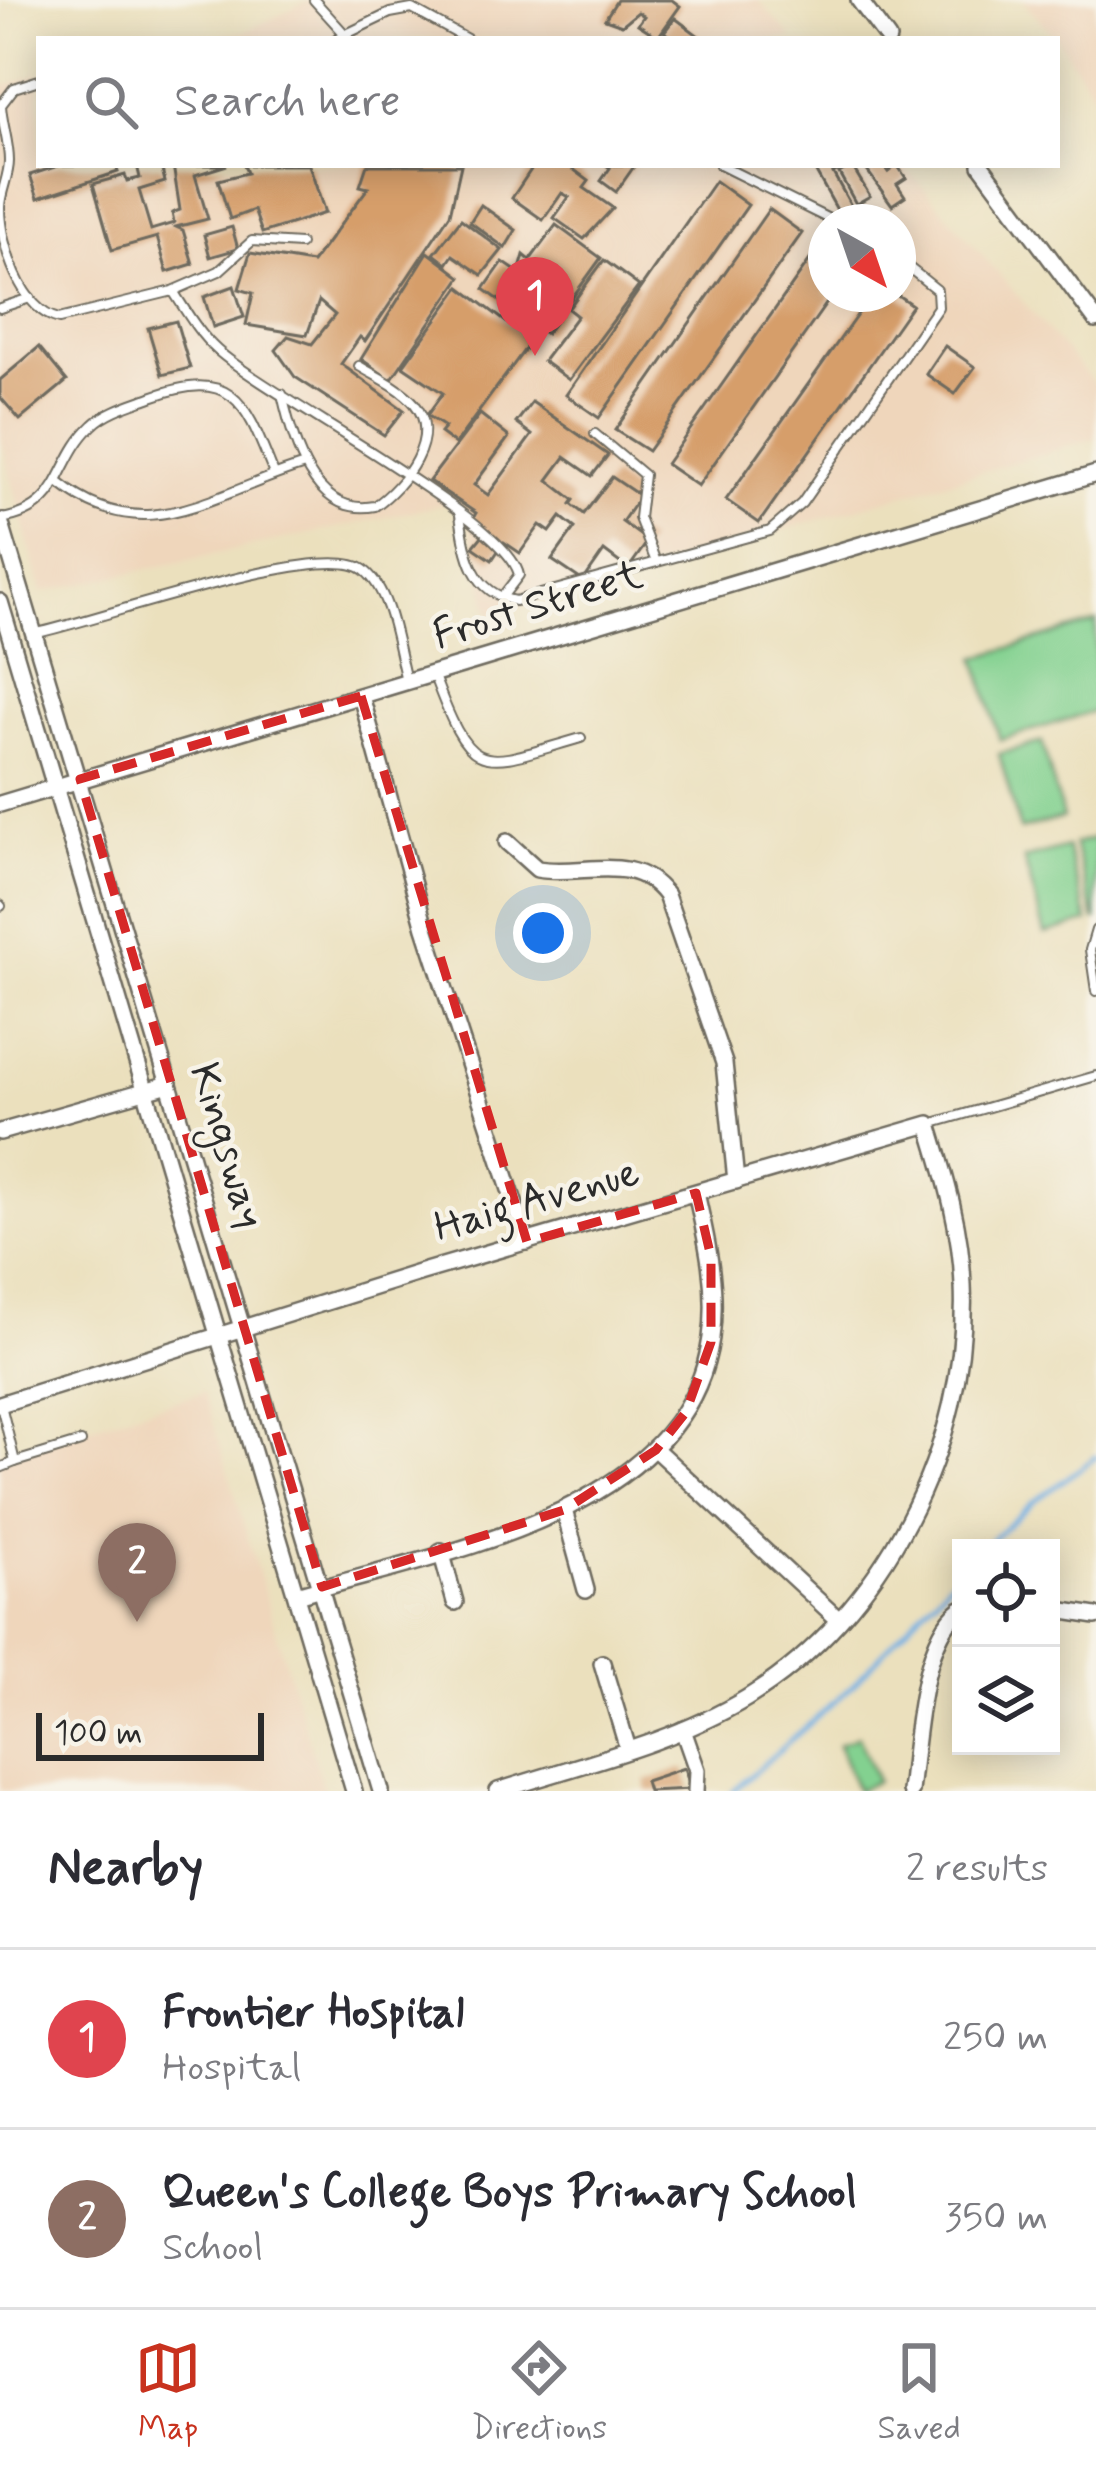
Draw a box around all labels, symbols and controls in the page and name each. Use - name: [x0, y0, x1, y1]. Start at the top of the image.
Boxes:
- search box: [36, 36, 1060, 168]
- icon: search: [78, 69, 144, 135]
- text: Search here: [174, 73, 401, 132]
- north arrow: [808, 204, 916, 312]
- pin: 1: [496, 257, 574, 356]
- street label: Frost Street: [426, 548, 650, 664]
- your location: [513, 903, 573, 963]
- street label: Kingsway: [172, 1057, 277, 1236]
- street label: Haig Avenue: [428, 1145, 647, 1260]
- pin: 2: [98, 1523, 176, 1622]
- map controls: [952, 1539, 1060, 1755]
- button: locate: [952, 1539, 1060, 1647]
- button: layers: [952, 1647, 1060, 1755]
- scale bar: [36, 1707, 264, 1760]
- text: 100 m: [54, 1712, 143, 1756]
- text: Nearby: [48, 1836, 203, 1902]
- text: 2 results: [906, 1844, 1048, 1895]
- text: Frontier Hospital: [162, 1984, 464, 2043]
- text: 1: [78, 2013, 96, 2064]
- text: 250 m: [943, 2013, 1048, 2064]
- text: Hospital: [162, 2043, 301, 2094]
- text: Queen's College Boys Primary School: [162, 2164, 857, 2223]
- text: 2: [77, 2193, 97, 2244]
- text: 350 m: [945, 2193, 1048, 2244]
- text: School: [162, 2223, 263, 2274]
- tab: Map: [135, 2335, 201, 2451]
- tab: Directions: [471, 2335, 607, 2451]
- tab: Saved: [877, 2335, 961, 2451]

